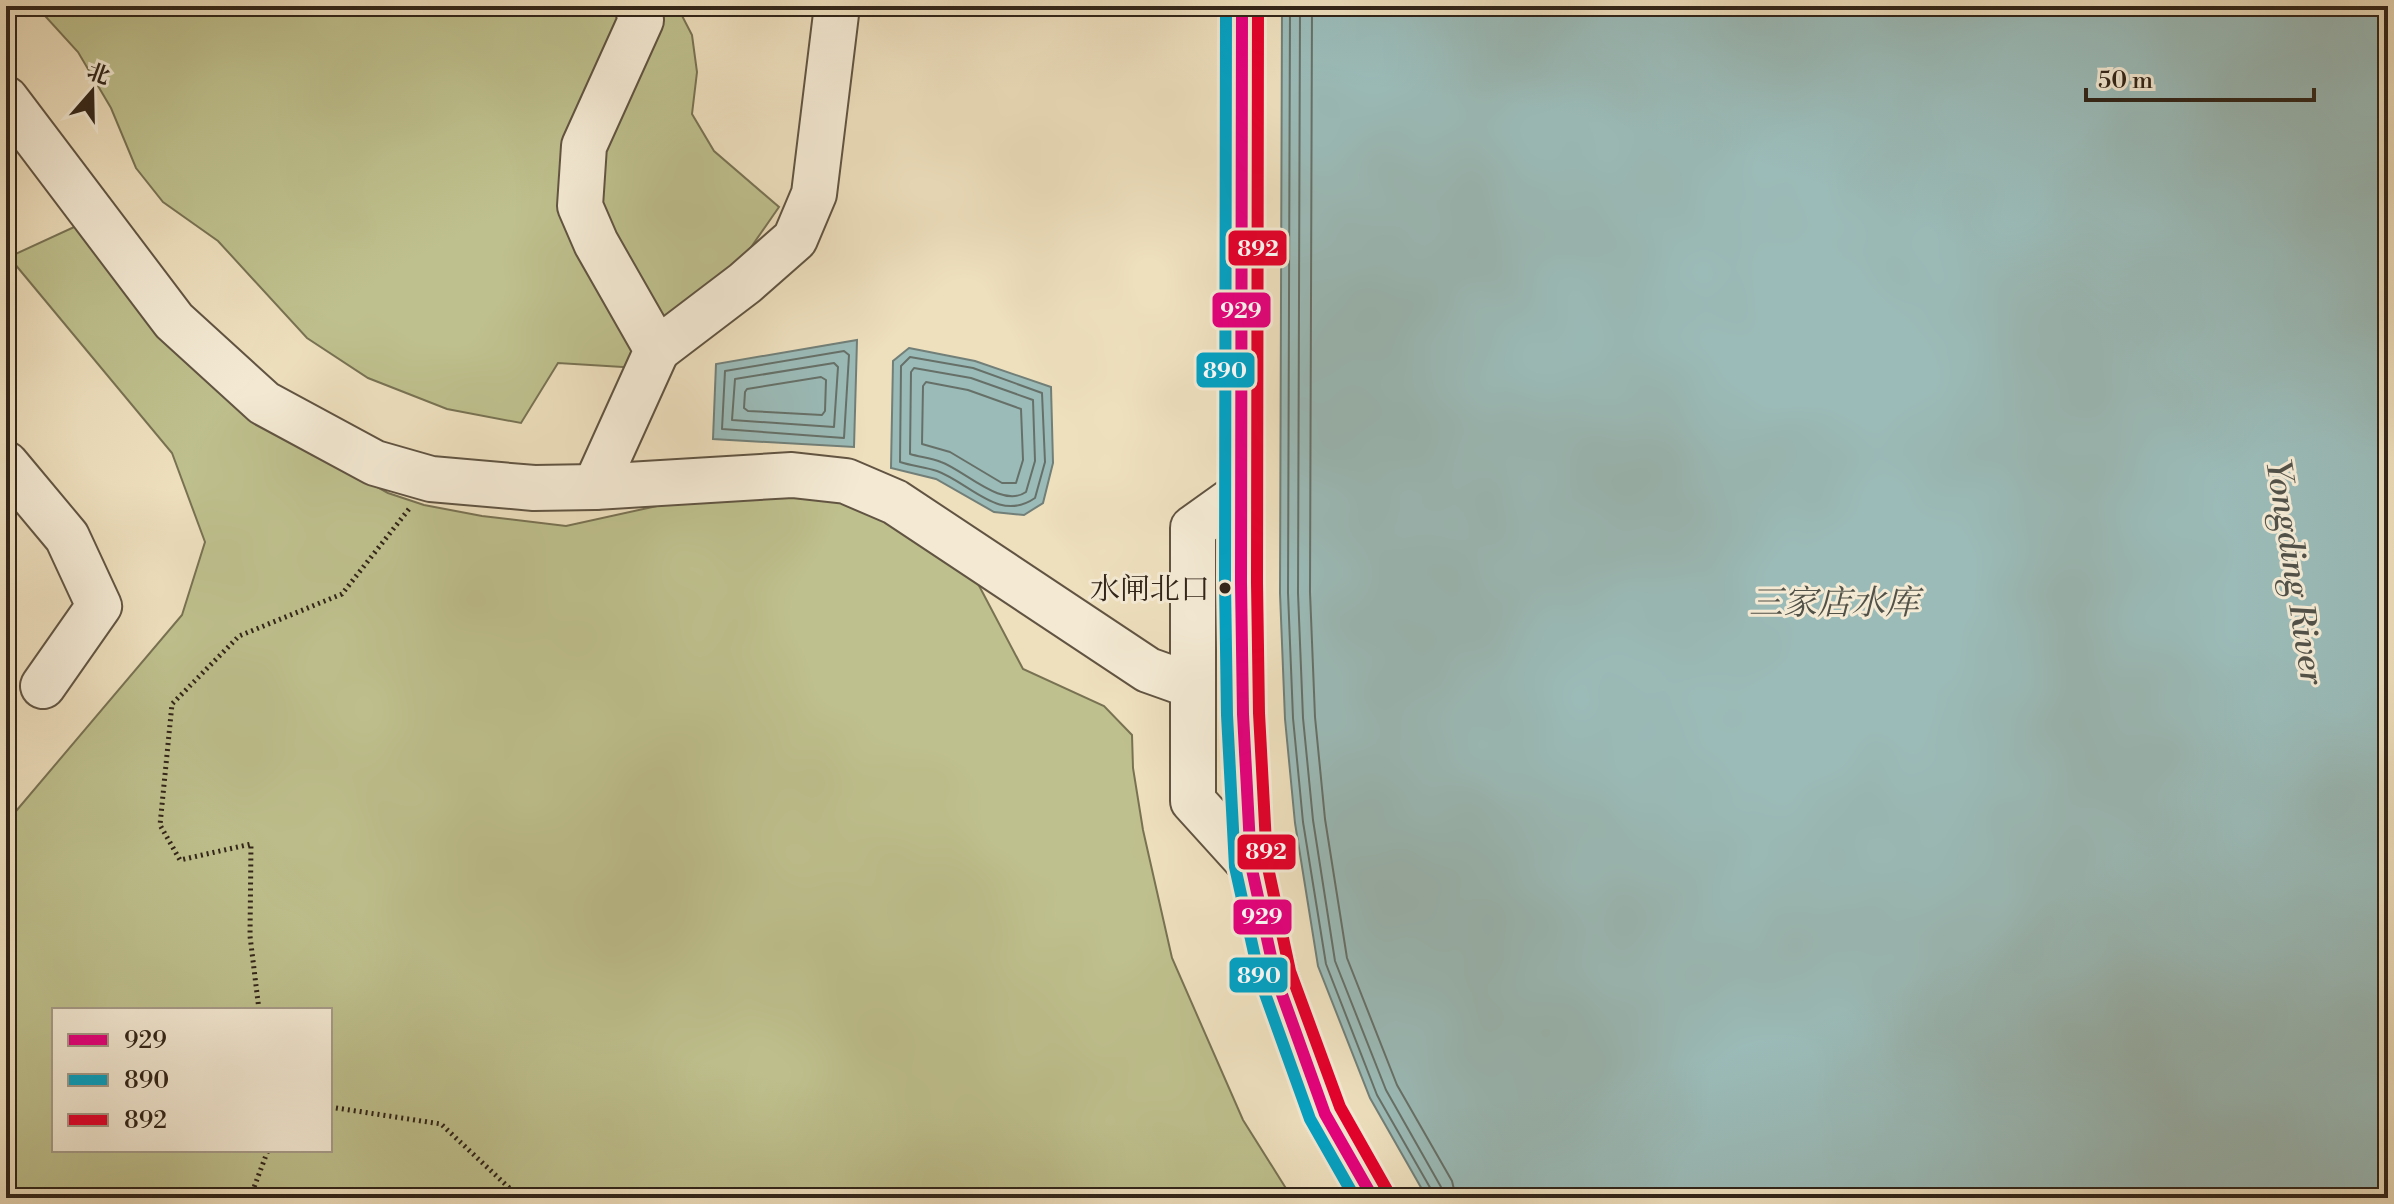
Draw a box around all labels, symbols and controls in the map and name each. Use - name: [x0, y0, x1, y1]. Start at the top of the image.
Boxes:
- north arrow: [52, 52, 132, 132]
- scale bar: [2086, 52, 2314, 102]
- text: 北: [83, 58, 113, 91]
- text: 50 m: [2098, 66, 2153, 96]
- line badge: 892: [1227, 229, 1288, 267]
- text: 892: [1237, 236, 1279, 263]
- line badge: 929: [1211, 291, 1272, 329]
- text: 929: [1220, 298, 1262, 325]
- line badge: 890: [1195, 351, 1256, 389]
- text: 890: [1203, 358, 1247, 385]
- water label: Yongding River: [2256, 457, 2333, 688]
- place label: 水闸北口: [1090, 571, 1210, 609]
- marker: 水闸北口: [1217, 580, 1233, 596]
- water label: 三家店水库: [1749, 583, 1924, 625]
- line badge: 892: [1236, 833, 1297, 871]
- text: 892: [1245, 839, 1287, 866]
- line badge: 929: [1232, 898, 1293, 936]
- text: 929: [1241, 904, 1283, 931]
- line badge: 890: [1228, 956, 1289, 994]
- text: 890: [1237, 963, 1281, 990]
- legend: [52, 1008, 332, 1152]
- text: 929: [124, 1026, 167, 1056]
- text: 890: [124, 1066, 169, 1096]
- text: 892: [124, 1106, 167, 1136]

